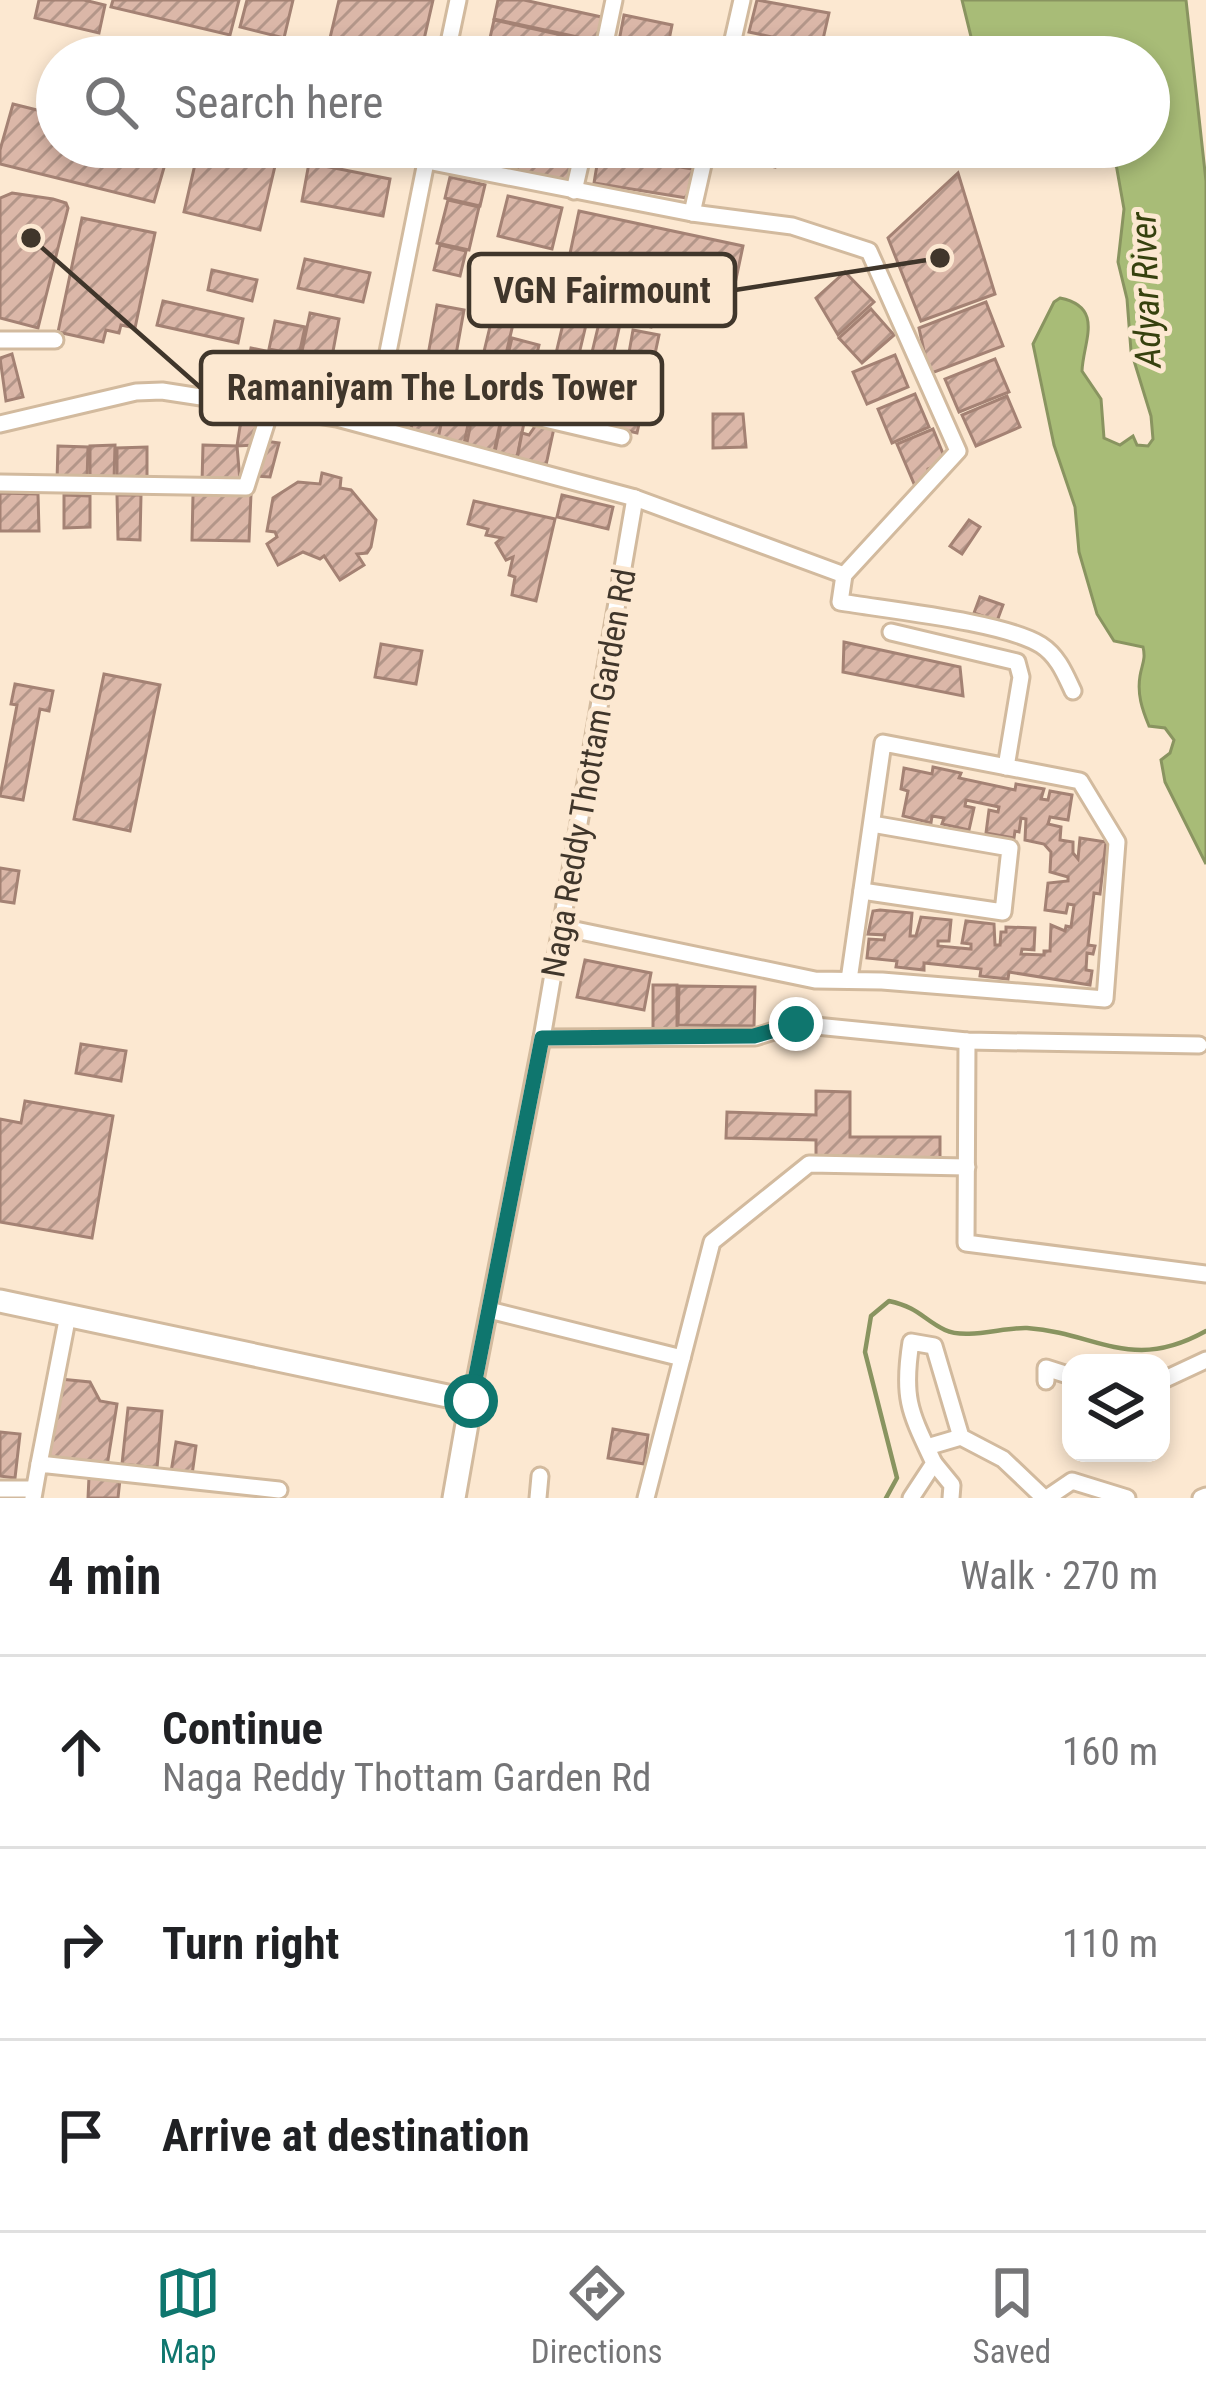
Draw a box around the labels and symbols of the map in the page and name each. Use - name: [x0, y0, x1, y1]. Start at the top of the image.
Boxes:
- water label: Adyar River: [1122, 210, 1170, 370]
- callout: VGN Fairmount: [469, 254, 735, 326]
- text: VGN Fairmount: [493, 270, 711, 312]
- callout: Ramaniyam The Lords Tower: [201, 352, 662, 424]
- text: Ramaniyam The Lords Tower: [227, 367, 637, 409]
- street label: Naga Reddy Thottam Garden Rd: [533, 566, 644, 980]
- route end: [769, 997, 823, 1051]
- route start: [444, 1374, 498, 1428]

